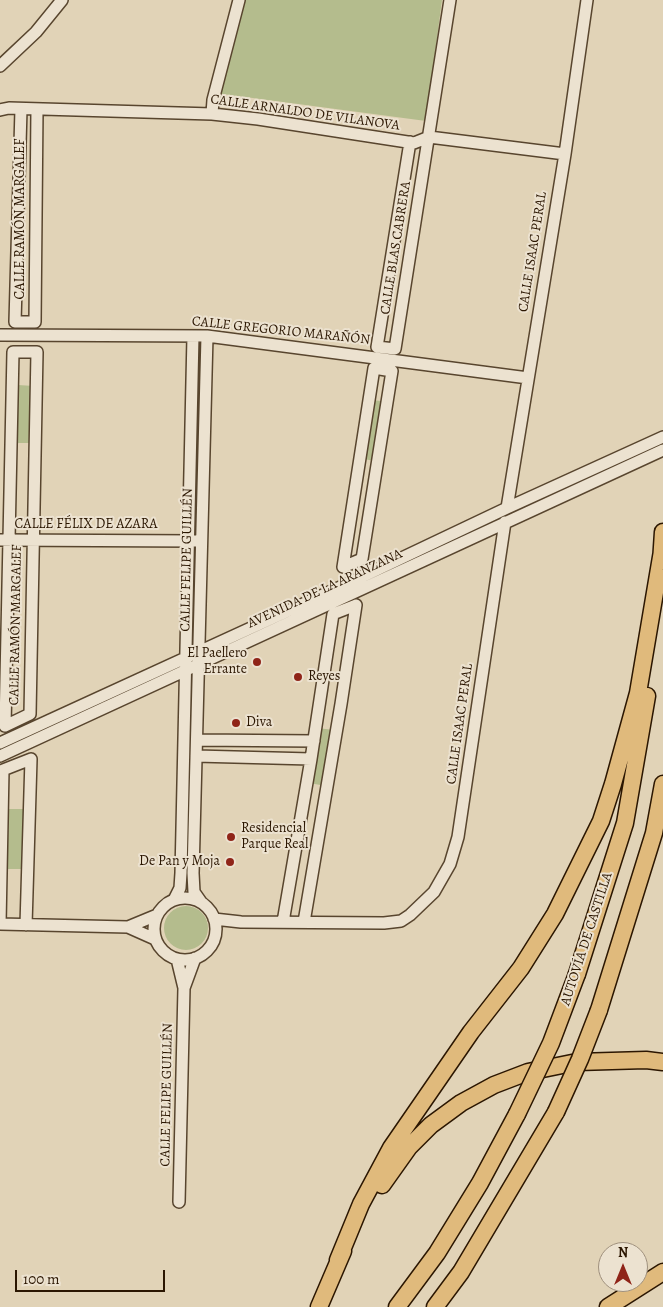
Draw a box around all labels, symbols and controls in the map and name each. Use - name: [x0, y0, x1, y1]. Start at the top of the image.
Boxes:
- street label: CALLE ARNALDO DE VILANOVA: [209, 91, 401, 135]
- street label: CALLE RAMÓN MARGALEF: [13, 139, 29, 299]
- street label: CALLE BLAS CABRERA: [377, 180, 415, 316]
- street label: CALLE ISAAC PERAL: [515, 191, 551, 313]
- street label: CALLE GREGORIO MARAÑÓN: [191, 313, 371, 349]
- street label: CALLE FELIPE GUILLÉN: [177, 488, 197, 632]
- street label: CALLE FÉLIX DE AZARA: [15, 517, 157, 533]
- street label: CALLE RAMÓN MARGALEF: [6, 544, 26, 706]
- street label: AVENIDA DE LA ARANZANA: [245, 546, 405, 632]
- place label: El Paellero Errante: [187, 646, 247, 679]
- marker: El Paellero Errante: [251, 656, 263, 668]
- street label: CALLE ISAAC PERAL: [443, 663, 477, 785]
- place label: Reyes: [308, 669, 340, 685]
- marker: Reyes: [292, 671, 304, 683]
- place label: Diva: [246, 715, 272, 731]
- marker: Diva: [230, 717, 242, 729]
- place label: Residencial Parque Real: [241, 821, 308, 854]
- marker: Residencial Parque Real: [225, 831, 237, 843]
- place label: De Pan y Moja: [139, 854, 220, 870]
- marker: De Pan y Moja: [224, 856, 236, 868]
- street label: AUTOVÍA DE CASTILLA: [558, 870, 616, 1008]
- street label: CALLE FELIPE GUILLÉN: [157, 1023, 177, 1167]
- north arrow: [598, 1242, 648, 1292]
- text: N: [618, 1243, 628, 1262]
- scale bar: [18, 1260, 168, 1292]
- text: 100 m: [23, 1269, 60, 1289]

